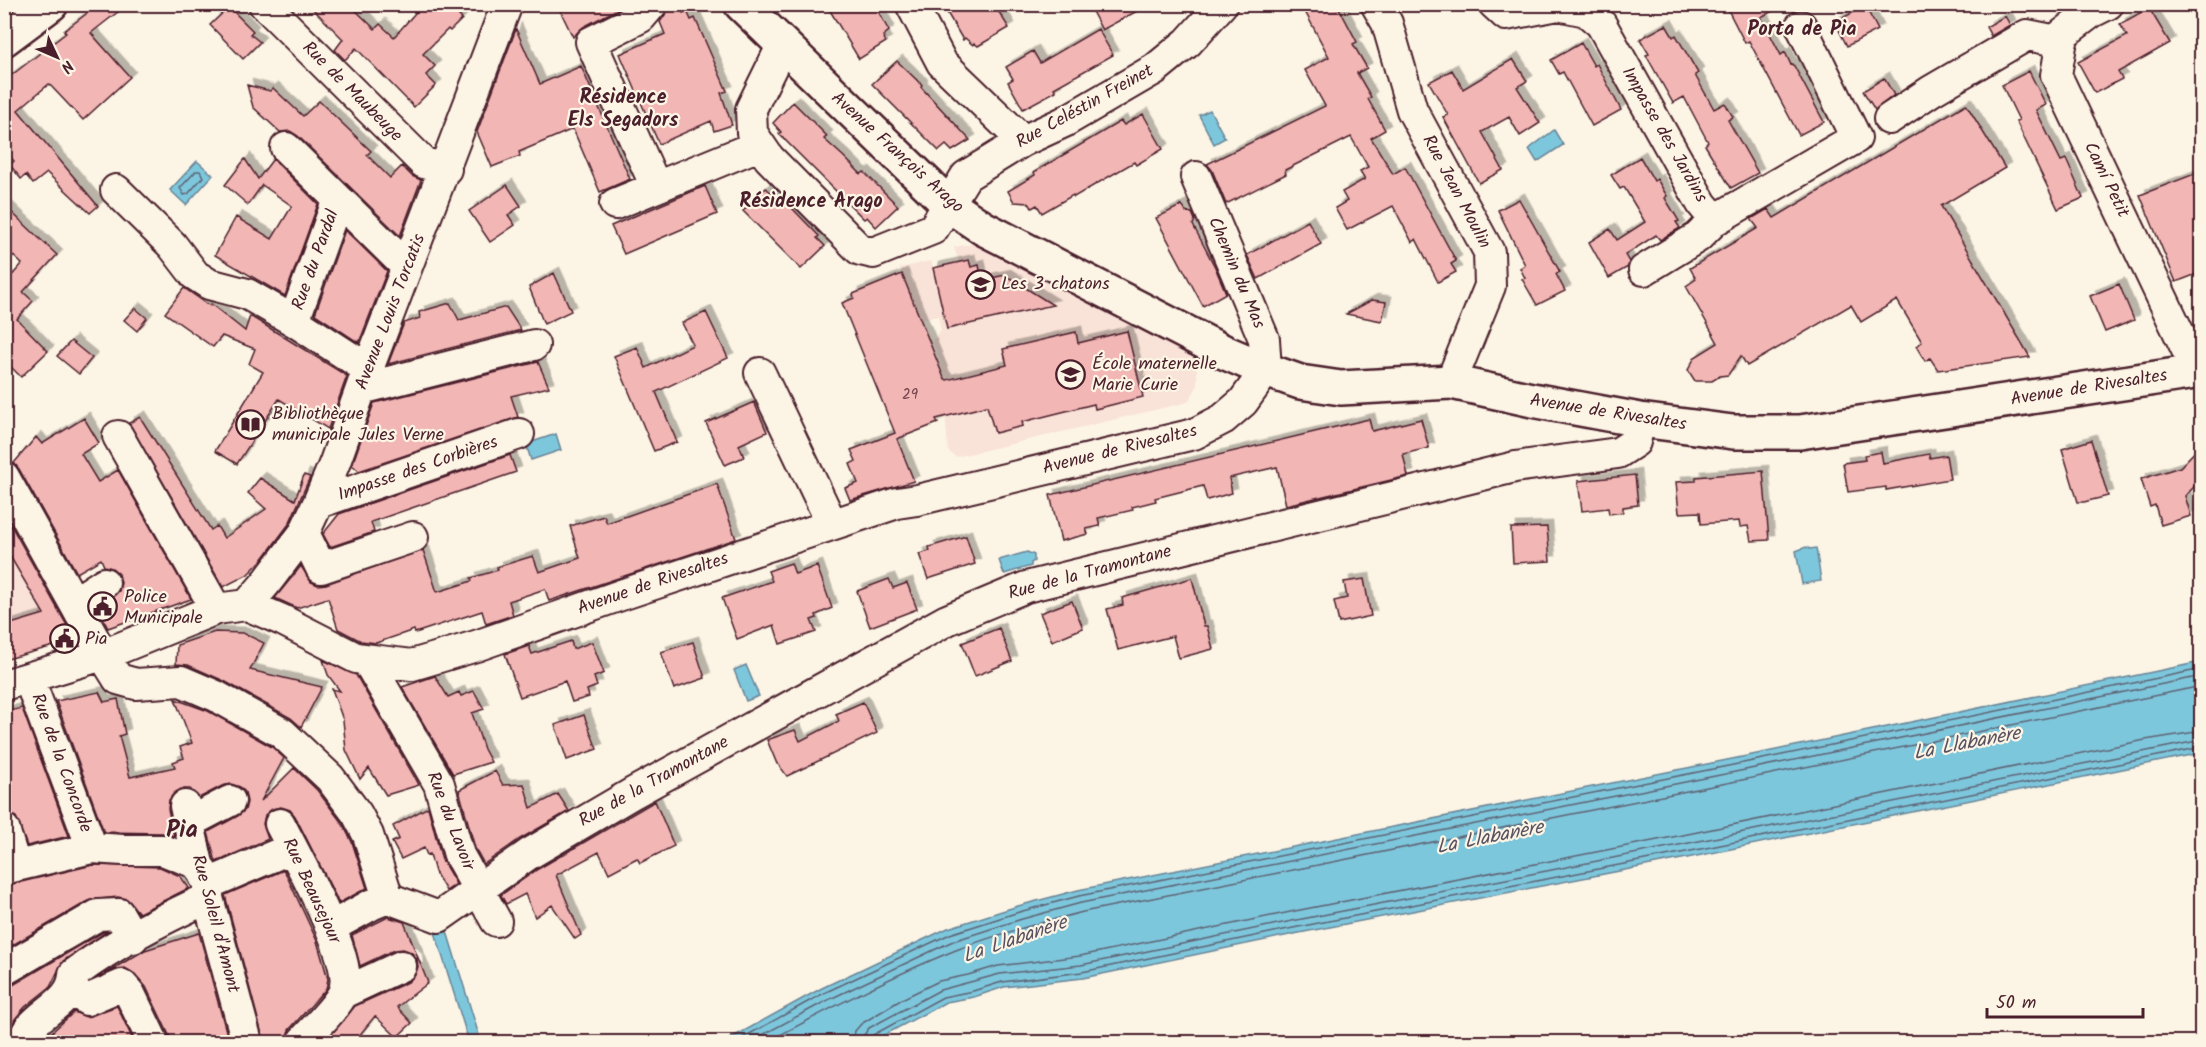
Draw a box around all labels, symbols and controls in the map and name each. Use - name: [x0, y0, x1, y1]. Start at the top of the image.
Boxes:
- district label: Porta de Pia: [1748, 14, 1856, 46]
- north arrow: [27, 27, 87, 87]
- street label: Rue de Maubeuge: [295, 35, 409, 149]
- text: N: [54, 54, 79, 79]
- street label: Rue Celéstin Freinet: [1011, 57, 1160, 157]
- street label: Impasse des Jardins: [1613, 62, 1715, 209]
- district label: Résidence Els Segadors: [568, 82, 679, 137]
- street label: Avenue François Arago: [824, 85, 970, 221]
- street label: Rue Jean Moulin: [1414, 130, 1498, 254]
- street label: Camí Petit: [2075, 137, 2137, 224]
- district label: Résidence Arago: [739, 186, 883, 218]
- street label: Rue du Pardal: [284, 205, 348, 314]
- street label: Chemin du Mas: [1199, 213, 1273, 334]
- street label: Avenue Louis Torcatis: [348, 229, 434, 394]
- school or university icon: Les 3 chatons: [964, 268, 996, 300]
- place label: Les 3 chatons: [1001, 270, 1110, 299]
- place label: École maternelle Marie Curie: [1092, 350, 1217, 400]
- school or university icon: École maternelle Marie Curie: [1055, 358, 1087, 390]
- street label: Avenue de Rivesaltes: [2009, 361, 2170, 415]
- house number: 29: [902, 383, 919, 407]
- street label: Avenue de Rivesaltes: [1528, 386, 1689, 440]
- place label: Bibliothèque municipale Jules Verne: [272, 400, 444, 450]
- library icon: Bibliothèque municipale Jules Verne: [235, 408, 267, 440]
- street label: Avenue de Rivesaltes: [1040, 417, 1201, 483]
- street label: Impasse des Corbières: [334, 428, 502, 510]
- street label: Rue de la Tramontane: [1005, 537, 1175, 609]
- street label: Avenue de Rivesaltes: [573, 544, 733, 623]
- place label: Police Municipale: [124, 583, 203, 633]
- public building icon: Police Municipale: [87, 591, 119, 623]
- public building icon: Pia: [48, 623, 80, 655]
- place label: Pia: [85, 625, 108, 654]
- street label: Rue de la Concorde: [22, 689, 100, 837]
- water label: La Llabanère: [1911, 718, 2025, 770]
- street label: Rue de la Tramontane: [573, 729, 735, 835]
- street label: Rue du Lavoir: [418, 767, 482, 876]
- district label: Pia: [166, 811, 198, 850]
- water label: La Llabanère: [1434, 812, 1548, 864]
- street label: Rue Beausejour: [274, 833, 349, 950]
- street label: Rue Soleil d'Amont: [183, 852, 248, 997]
- water label: La Llabanère: [959, 907, 1073, 973]
- scale bar: [1987, 981, 2143, 1019]
- text: 50 m: [1996, 989, 2036, 1018]

